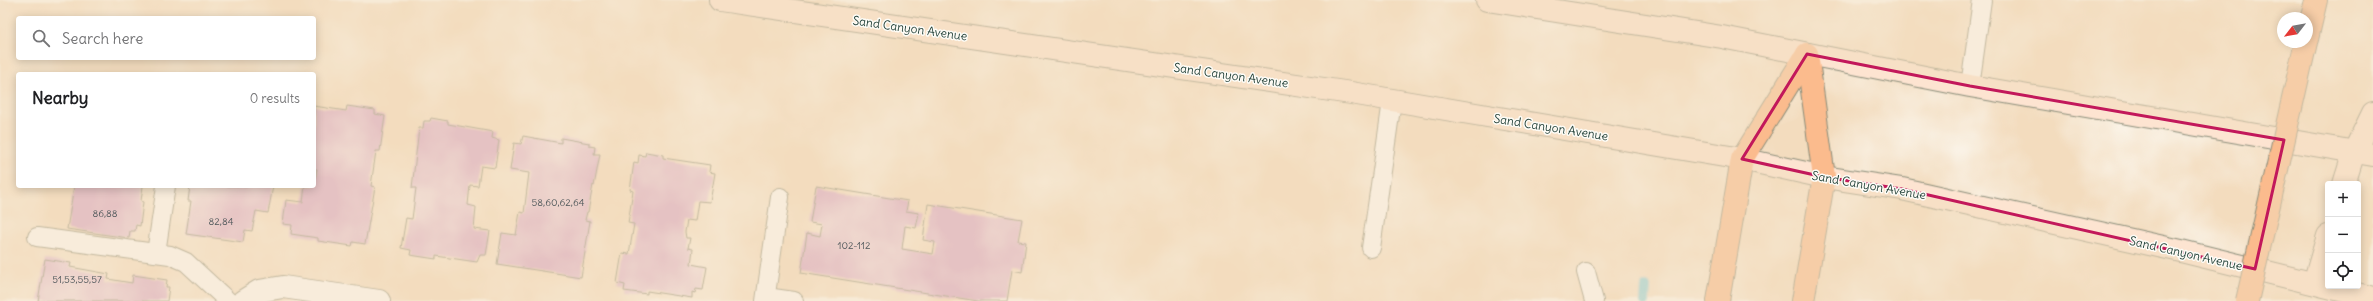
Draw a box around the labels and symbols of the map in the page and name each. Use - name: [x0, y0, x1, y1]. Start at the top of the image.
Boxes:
- north arrow: [2277, 12, 2313, 48]
- street label: Sand Canyon Avenue: [852, 13, 968, 43]
- street label: Sand Canyon Avenue: [1173, 60, 1289, 90]
- street label: Sand Canyon Avenue: [1493, 111, 1609, 143]
- street label: Sand Canyon Avenue: [1811, 168, 1927, 202]
- house number: 58,60,62,64: [532, 196, 585, 209]
- house number: 86,88: [92, 207, 118, 220]
- house number: 82,84: [209, 215, 234, 228]
- street label: Sand Canyon Avenue: [2128, 233, 2244, 273]
- house number: 102-112: [838, 239, 871, 252]
- house number: 51,53,55,57: [52, 273, 102, 286]

